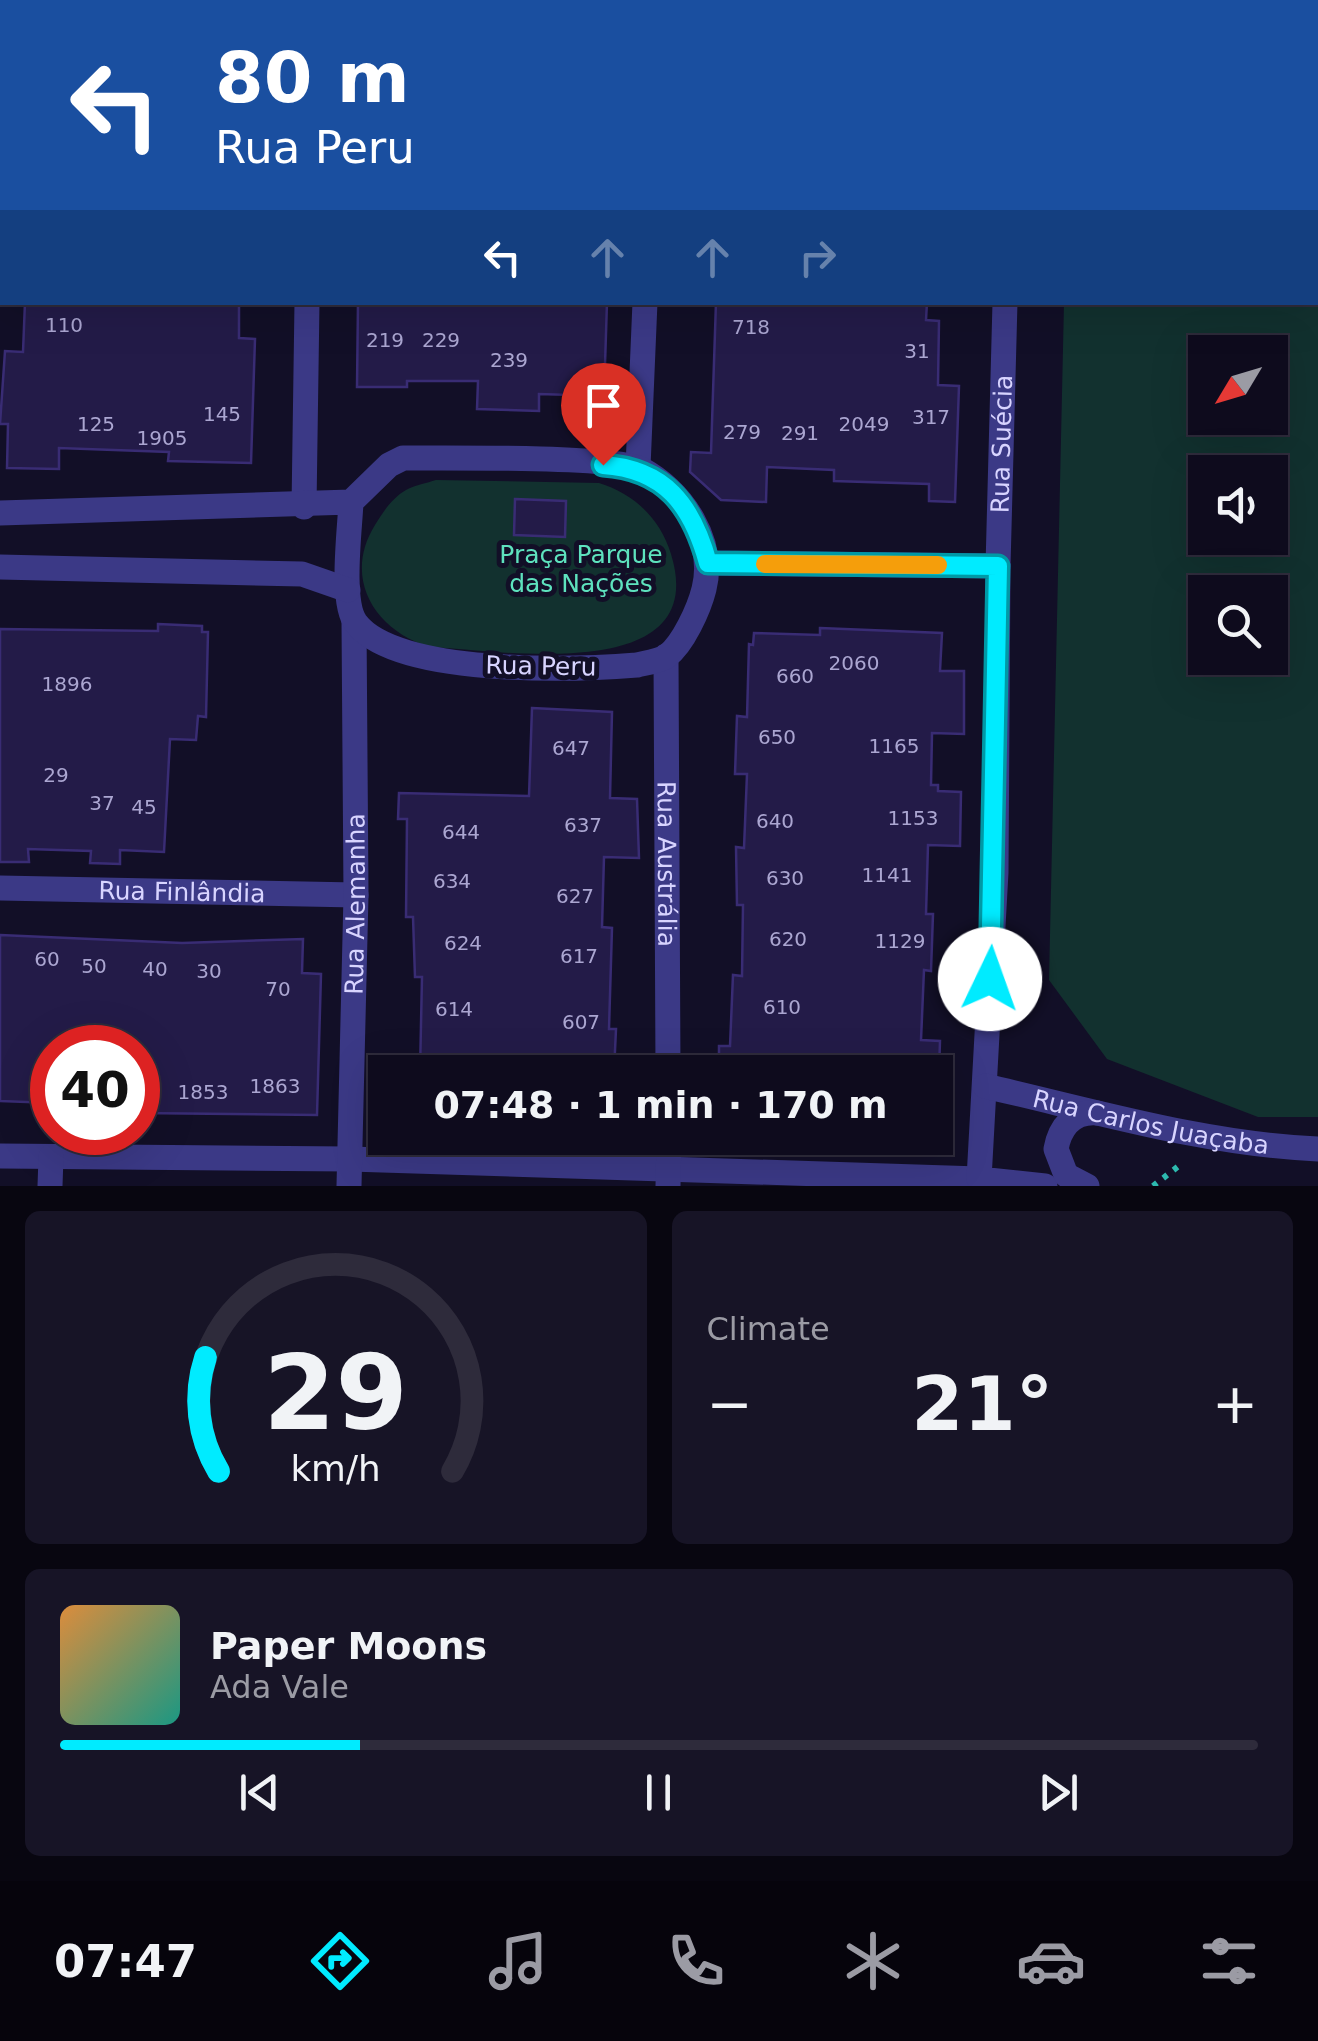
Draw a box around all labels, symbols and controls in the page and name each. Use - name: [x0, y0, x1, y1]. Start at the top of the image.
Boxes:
- text: 80 m: [215, 37, 410, 119]
- icon: left: [50, 40, 180, 170]
- text: Rua Peru: [215, 121, 415, 174]
- icon: left: [475, 230, 530, 285]
- icon: ahead: [580, 230, 635, 285]
- icon: ahead: [685, 230, 740, 285]
- icon: right: [790, 230, 845, 285]
- house number: 110: [45, 313, 83, 337]
- house number: 718: [732, 315, 770, 339]
- house number: 219: [366, 328, 404, 352]
- house number: 229: [422, 328, 460, 352]
- north arrow: [1188, 335, 1288, 435]
- map controls: [1188, 335, 1288, 675]
- house number: 31: [904, 339, 930, 363]
- house number: 239: [490, 348, 528, 372]
- pin: [561, 363, 646, 466]
- street label: Rua Suécia: [985, 374, 1018, 514]
- icon: arrive: [576, 378, 631, 433]
- house number: 145: [203, 402, 241, 426]
- house number: 317: [912, 405, 950, 429]
- house number: 125: [77, 412, 115, 436]
- house number: 2049: [839, 412, 889, 436]
- house number: 279: [723, 420, 761, 444]
- house number: 291: [781, 421, 819, 445]
- house number: 1905: [137, 426, 187, 450]
- button: sound: [1188, 455, 1288, 555]
- park label: Praça Parque das Nações: [499, 540, 663, 598]
- button: search: [1188, 575, 1288, 675]
- street label: Rua Peru: [485, 651, 597, 681]
- house number: 2060: [829, 651, 879, 675]
- house number: 660: [776, 664, 814, 688]
- house number: 1896: [42, 672, 92, 696]
- house number: 650: [758, 725, 796, 749]
- house number: 1165: [869, 734, 919, 758]
- house number: 647: [552, 736, 590, 760]
- house number: 29: [43, 763, 69, 787]
- street label: Rua Austrália: [652, 781, 682, 947]
- house number: 37: [89, 791, 115, 815]
- house number: 45: [131, 795, 157, 819]
- house number: 1153: [888, 806, 938, 830]
- house number: 640: [756, 809, 794, 833]
- street label: Rua Alemanha: [339, 813, 371, 995]
- house number: 637: [564, 813, 602, 837]
- house number: 644: [442, 820, 480, 844]
- house number: 1141: [862, 863, 912, 887]
- house number: 630: [766, 866, 804, 890]
- house number: 634: [433, 869, 471, 893]
- street label: Rua Finlândia: [98, 875, 266, 908]
- house number: 627: [556, 884, 594, 908]
- house number: 620: [769, 927, 807, 951]
- position arrow: [938, 927, 1042, 1031]
- house number: 1129: [875, 929, 925, 953]
- house number: 624: [444, 931, 482, 955]
- house number: 617: [560, 944, 598, 968]
- house number: 60: [34, 947, 60, 971]
- house number: 50: [81, 954, 107, 978]
- house number: 40: [142, 957, 168, 981]
- house number: 30: [196, 959, 222, 983]
- house number: 70: [265, 977, 291, 1001]
- house number: 610: [763, 995, 801, 1019]
- house number: 614: [435, 997, 473, 1021]
- house number: 607: [562, 1010, 600, 1034]
- speed limit sign: 40: [30, 1025, 160, 1155]
- house number: 1863: [250, 1074, 300, 1098]
- house number: 1853: [178, 1080, 228, 1104]
- text: 07:48 · 1 min · 170 m: [433, 1083, 888, 1127]
- street label: Rua Carlos Juaçaba: [1030, 1083, 1271, 1160]
- text: Climate: [707, 1310, 830, 1348]
- text: 29: [263, 1332, 408, 1454]
- text: 21°: [911, 1360, 1053, 1448]
- text: −: [707, 1372, 753, 1436]
- text: +: [1212, 1372, 1258, 1436]
- text: km/h: [291, 1448, 381, 1489]
- text: Paper Moons: [210, 1624, 487, 1668]
- text: Ada Vale: [210, 1668, 349, 1706]
- icon: previous: [232, 1765, 287, 1820]
- icon: pause: [631, 1765, 686, 1820]
- icon: next: [1031, 1765, 1086, 1820]
- icon: directions: [305, 1926, 375, 1996]
- icon: music: [483, 1926, 553, 1996]
- icon: phone: [661, 1926, 731, 1996]
- icon: climate: [838, 1926, 908, 1996]
- icon: car: [1016, 1926, 1086, 1996]
- icon: filters: [1194, 1926, 1264, 1996]
- text: 07:47: [54, 1935, 197, 1988]

